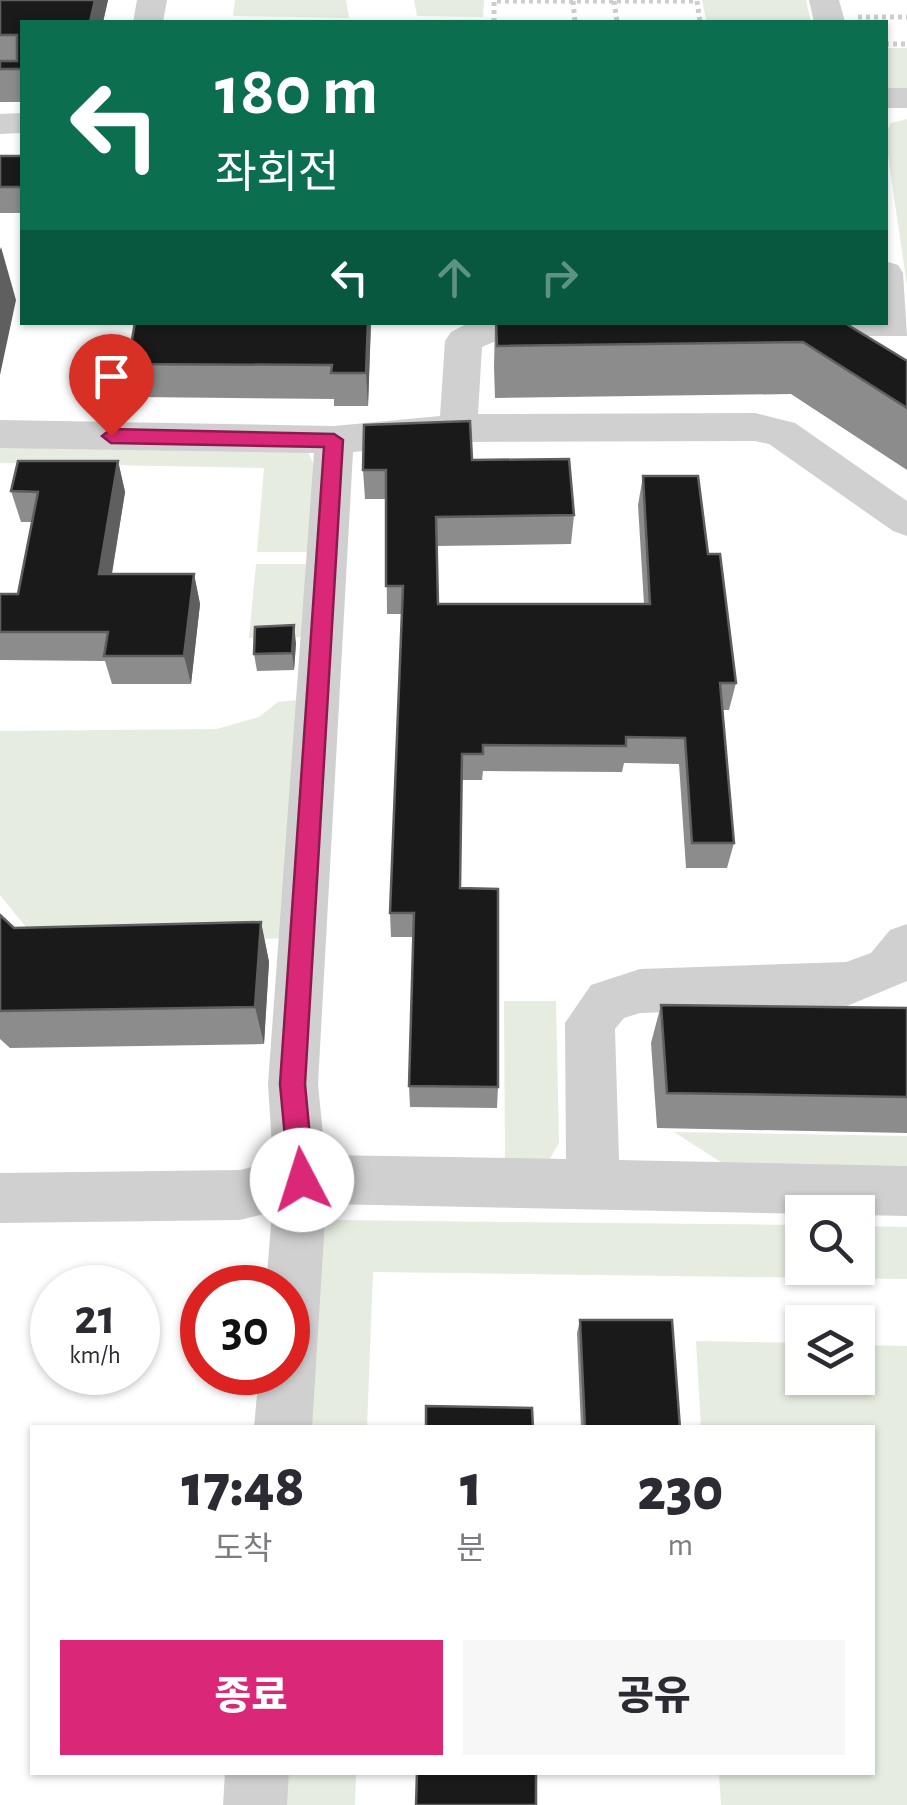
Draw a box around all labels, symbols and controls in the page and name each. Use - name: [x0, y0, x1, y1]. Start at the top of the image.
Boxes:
- text: 180 m: [215, 57, 378, 127]
- icon: left: [50, 60, 180, 190]
- text: 좌회전: [215, 151, 339, 196]
- icon: left: [322, 250, 377, 305]
- icon: ahead: [427, 250, 482, 305]
- icon: right: [532, 250, 587, 305]
- pin: [69, 334, 154, 437]
- icon: arrive: [84, 349, 139, 404]
- position arrow: [250, 1128, 354, 1232]
- map controls: [785, 1195, 875, 1395]
- button: search: [785, 1195, 875, 1285]
- speed limit sign: 30: [180, 1265, 310, 1395]
- text: 21: [74, 1293, 116, 1343]
- button: layers: [785, 1305, 875, 1395]
- text: km/h: [69, 1343, 121, 1368]
- text: 17:48: [182, 1457, 305, 1517]
- text: 1: [460, 1457, 482, 1517]
- text: 230: [637, 1461, 723, 1521]
- text: m: [668, 1529, 693, 1561]
- text: 도착: [214, 1533, 273, 1565]
- text: 분: [456, 1533, 486, 1565]
- button: 종료: [60, 1640, 443, 1755]
- button: 공유: [463, 1640, 845, 1755]

